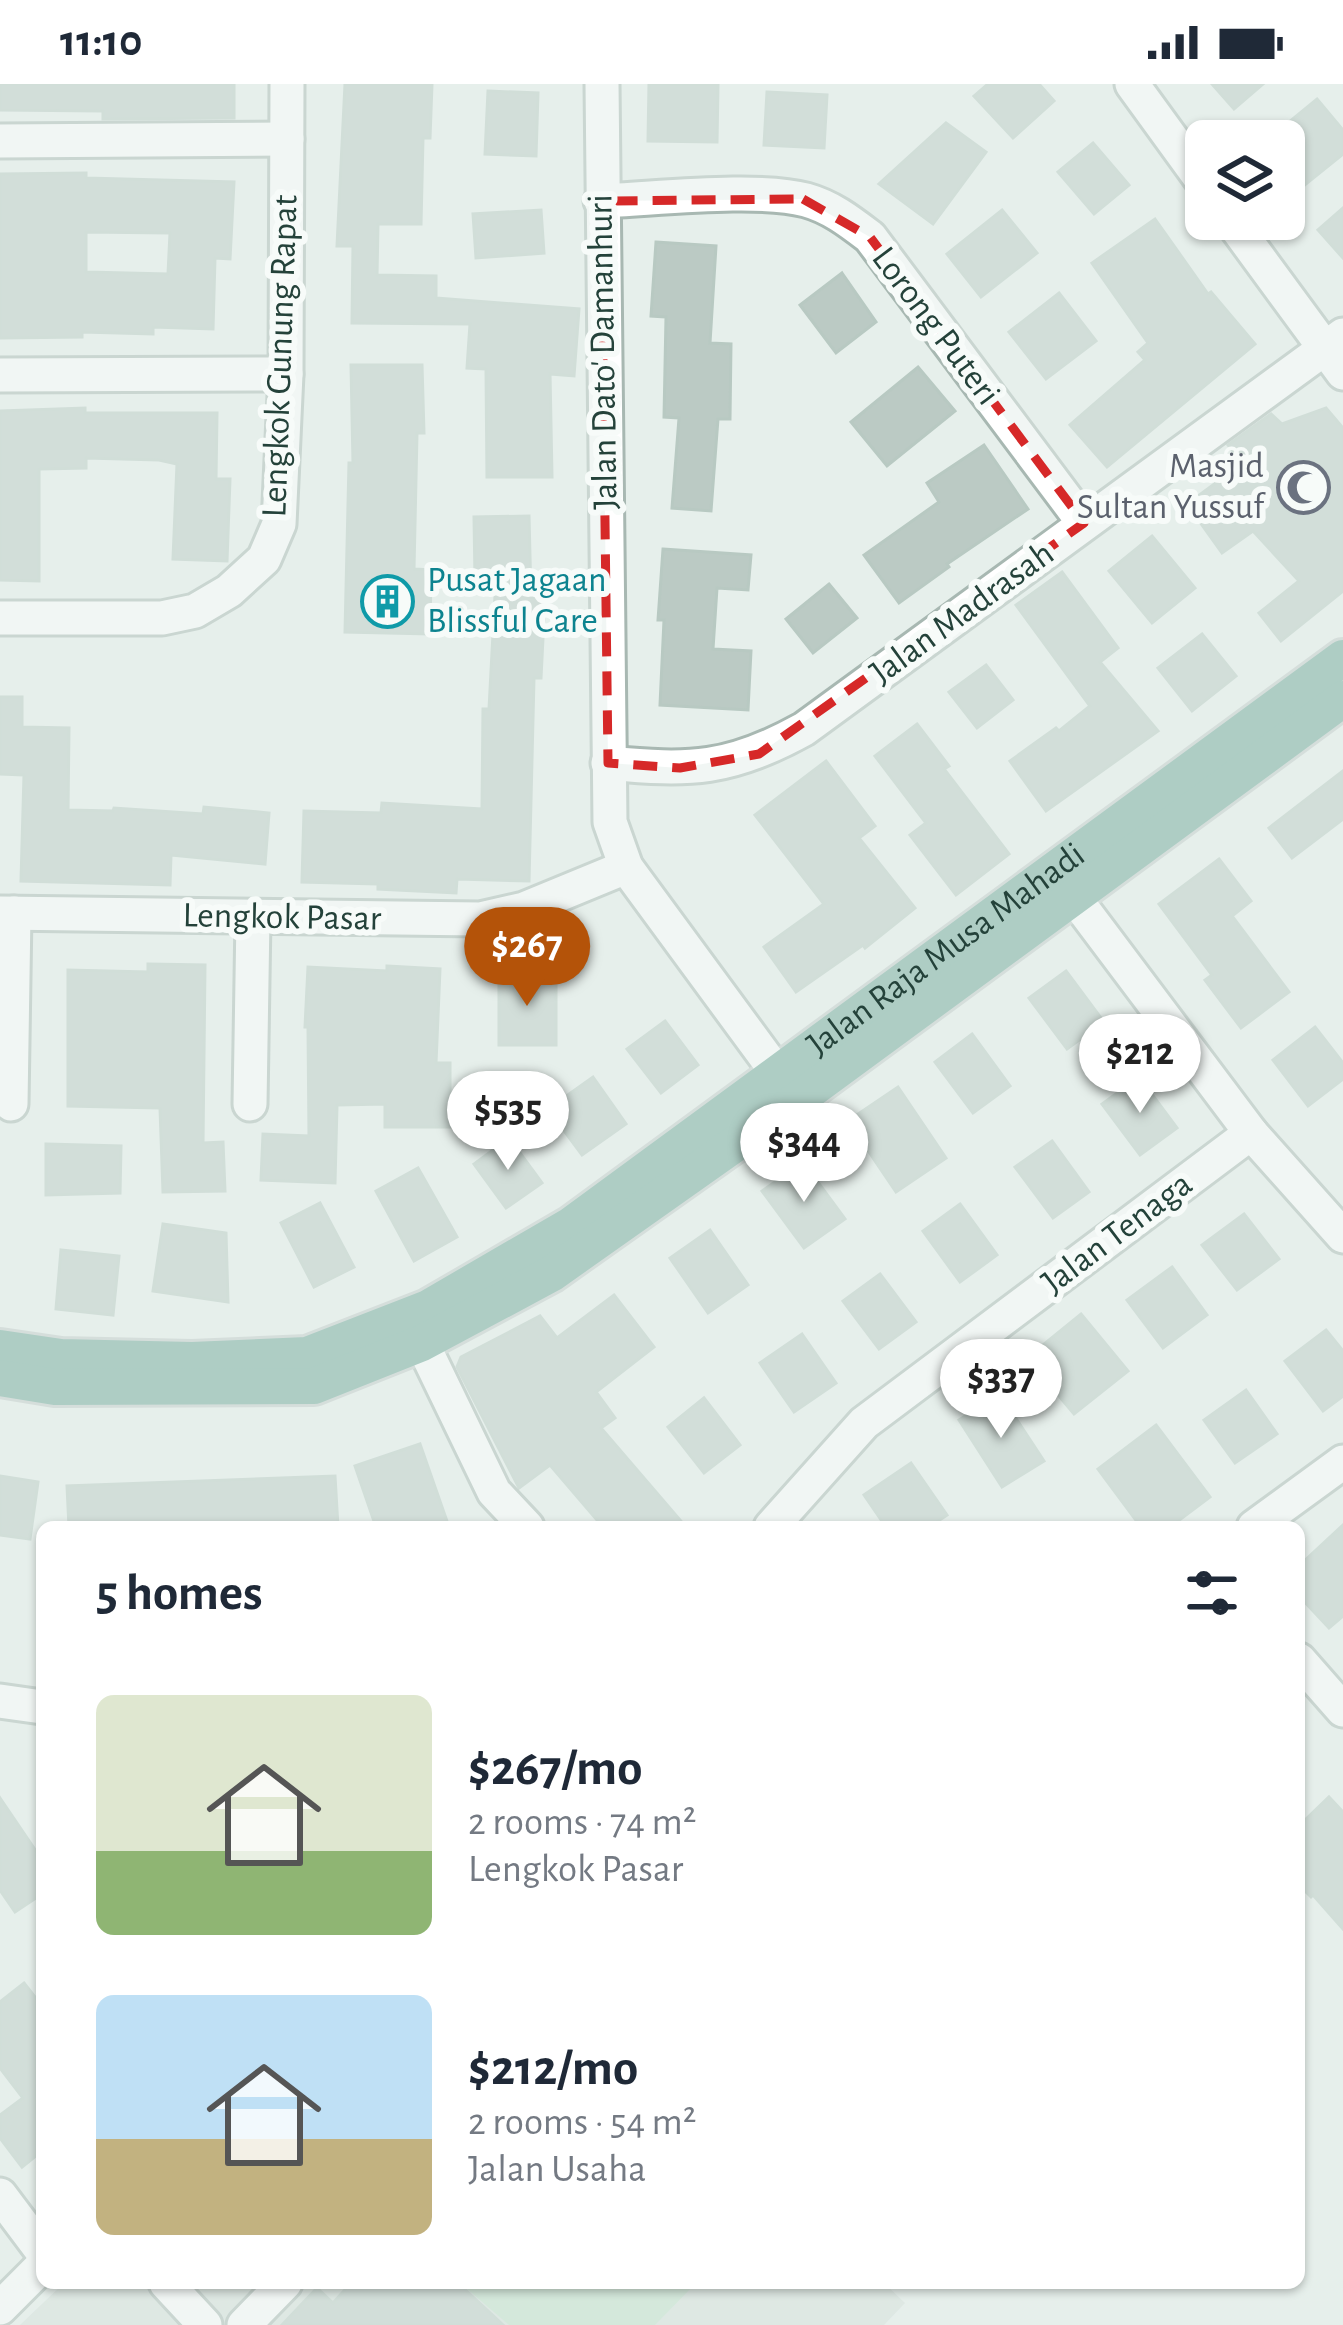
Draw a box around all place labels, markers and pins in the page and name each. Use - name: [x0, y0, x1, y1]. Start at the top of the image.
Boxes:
- place label: Masjid Sultan Yussuf: [1077, 448, 1266, 525]
- mosque icon: Masjid Sultan Yussuf: [1275, 459, 1331, 515]
- place label: Pusat Jagaan Blissful Care: [427, 562, 607, 639]
- building icon: Pusat Jagaan Blissful Care: [360, 573, 416, 629]
- pin: $267: [456, 907, 598, 1009]
- pin: $212: [1069, 1014, 1211, 1116]
- pin: $535: [437, 1071, 579, 1173]
- pin: $344: [733, 1103, 875, 1205]
- pin: $337: [930, 1339, 1072, 1441]

